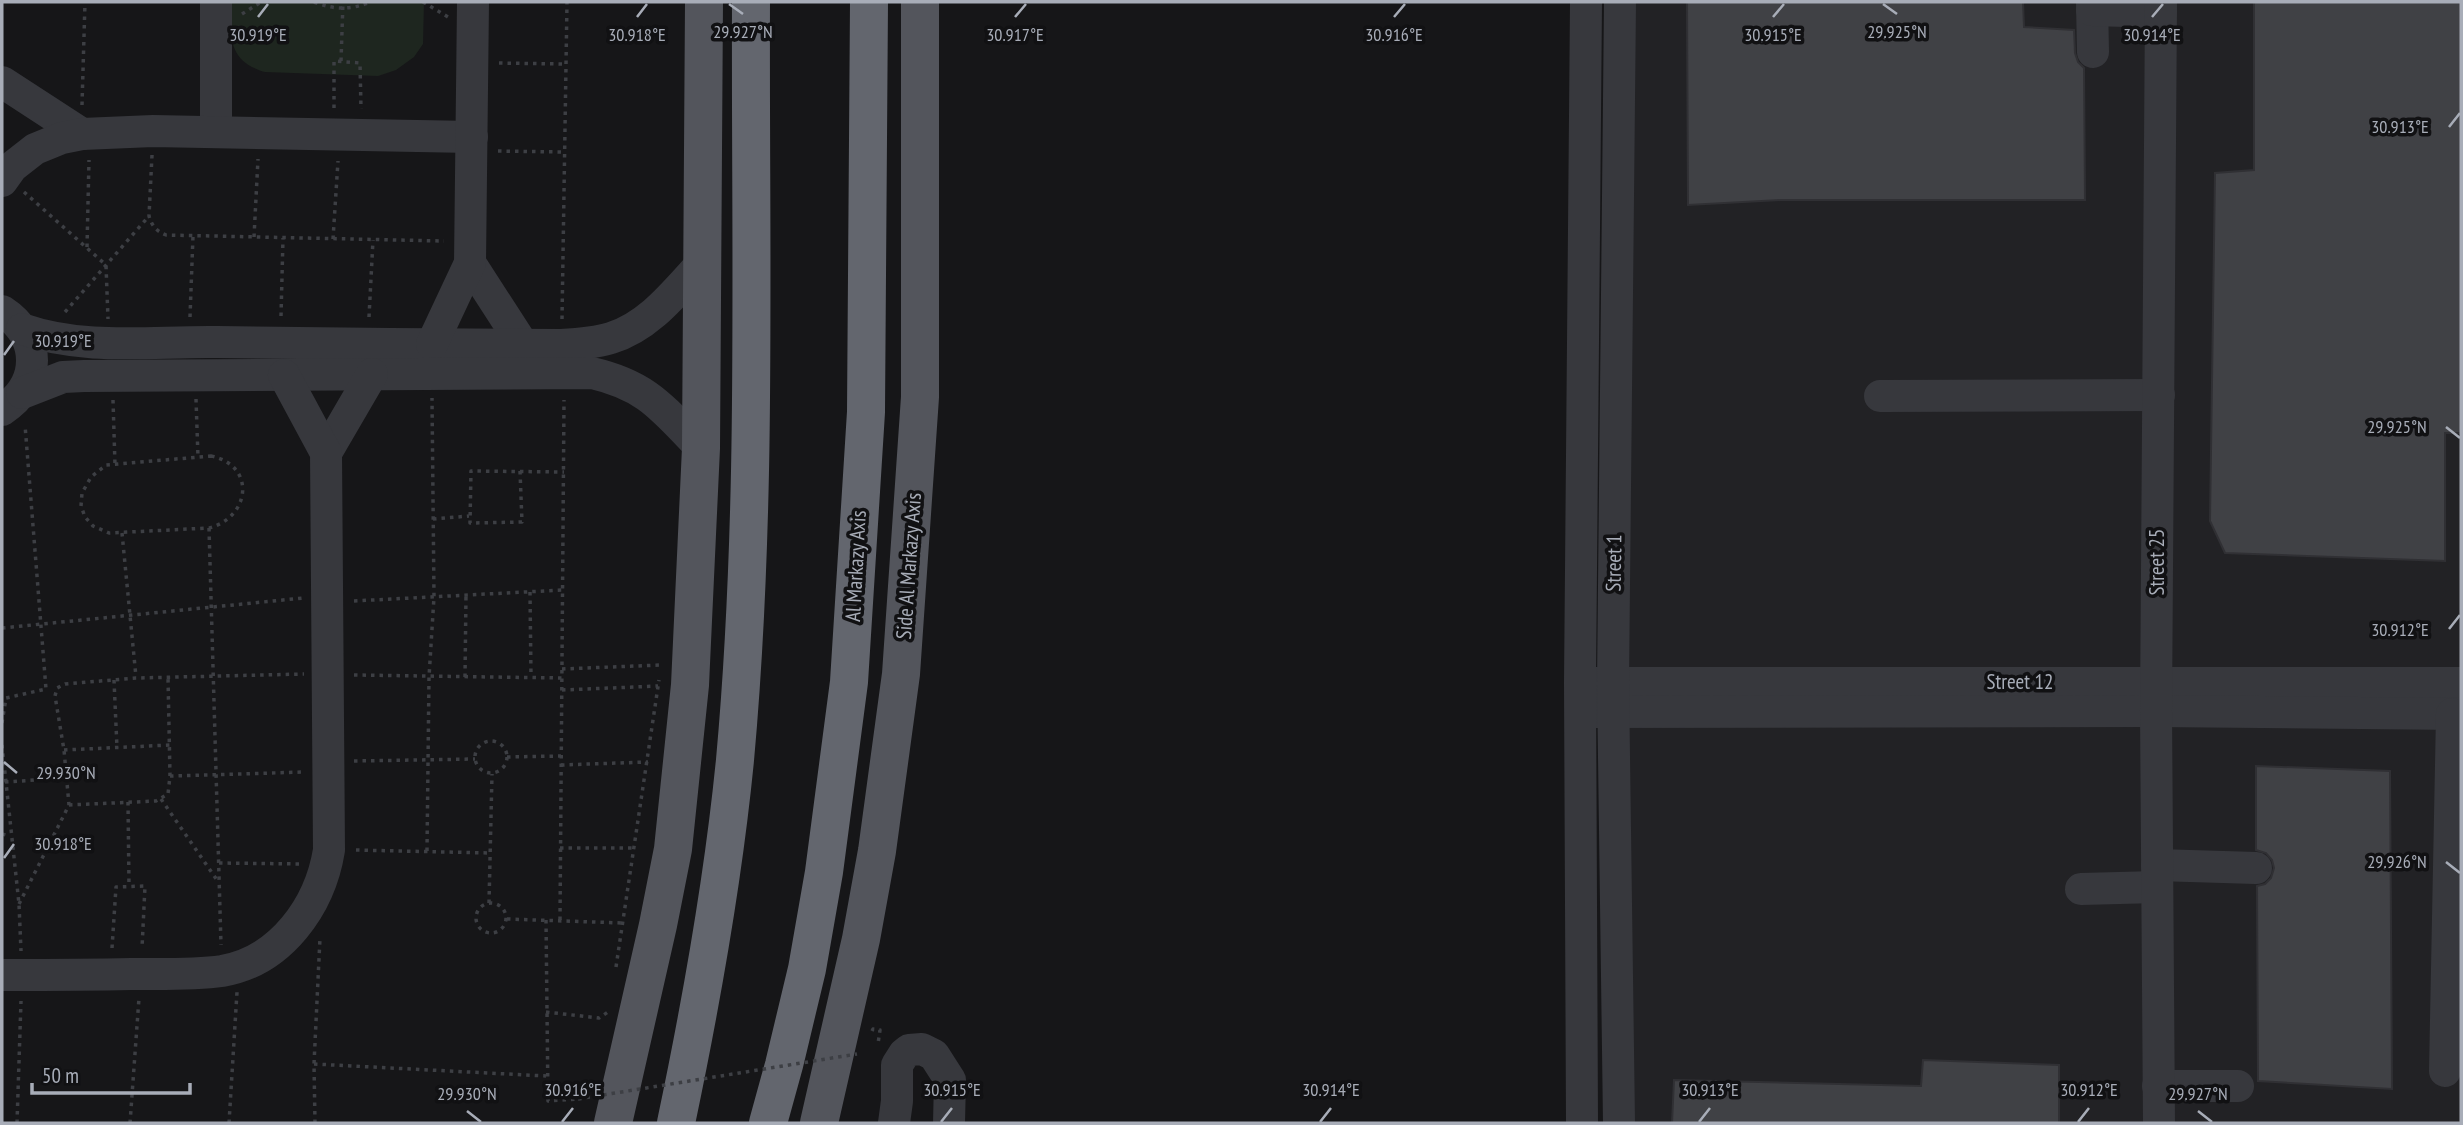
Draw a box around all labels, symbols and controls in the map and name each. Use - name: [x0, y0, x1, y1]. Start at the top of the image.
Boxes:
- text: 29.927°N: [713, 20, 773, 43]
- text: 29.925°N: [1867, 20, 1927, 43]
- text: 30.919°E: [229, 23, 287, 46]
- text: 30.918°E: [608, 23, 666, 46]
- text: 30.917°E: [986, 23, 1044, 46]
- text: 30.916°E: [1365, 23, 1423, 46]
- text: 30.915°E: [1744, 23, 1802, 46]
- text: 30.914°E: [2123, 23, 2181, 46]
- text: 30.913°E: [2371, 115, 2429, 138]
- text: 30.919°E: [34, 329, 92, 352]
- text: 29.925°N: [2367, 415, 2427, 438]
- street label: Side Al Markazy Axis: [890, 492, 927, 640]
- street label: Al Markazy Axis: [839, 510, 872, 622]
- street label: Street 25: [2143, 529, 2170, 595]
- street label: Street 1: [1600, 534, 1627, 592]
- text: 30.912°E: [2371, 618, 2429, 641]
- street label: Street 12: [1987, 668, 2053, 695]
- text: 29.930°N: [36, 761, 96, 784]
- text: 30.918°E: [34, 832, 92, 855]
- text: 29.926°N: [2367, 850, 2427, 873]
- scale bar: [32, 1052, 189, 1096]
- text: 50 m: [42, 1062, 79, 1089]
- text: 30.916°E: [544, 1078, 602, 1101]
- text: 30.915°E: [923, 1078, 981, 1101]
- text: 30.914°E: [1302, 1078, 1360, 1101]
- text: 30.913°E: [1681, 1078, 1739, 1101]
- text: 30.912°E: [2060, 1078, 2118, 1101]
- text: 29.930°N: [437, 1082, 497, 1105]
- text: 29.927°N: [2168, 1082, 2228, 1105]

